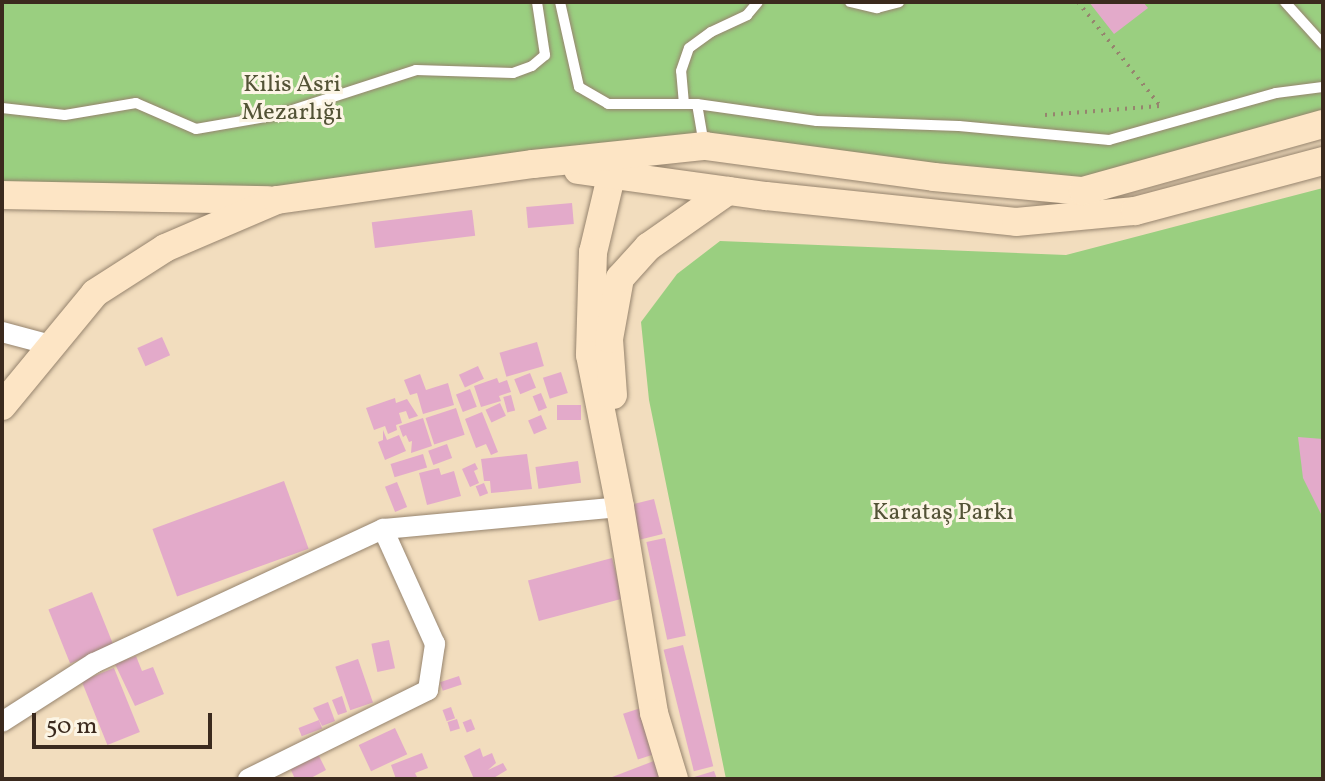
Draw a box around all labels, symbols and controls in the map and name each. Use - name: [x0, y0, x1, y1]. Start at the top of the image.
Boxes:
- park label: Kilis Asri Mezarlığı: [241, 72, 343, 128]
- park label: Karataş Parkı: [872, 500, 1014, 528]
- scale bar: [36, 697, 216, 747]
- text: 50 m: [46, 710, 98, 744]

